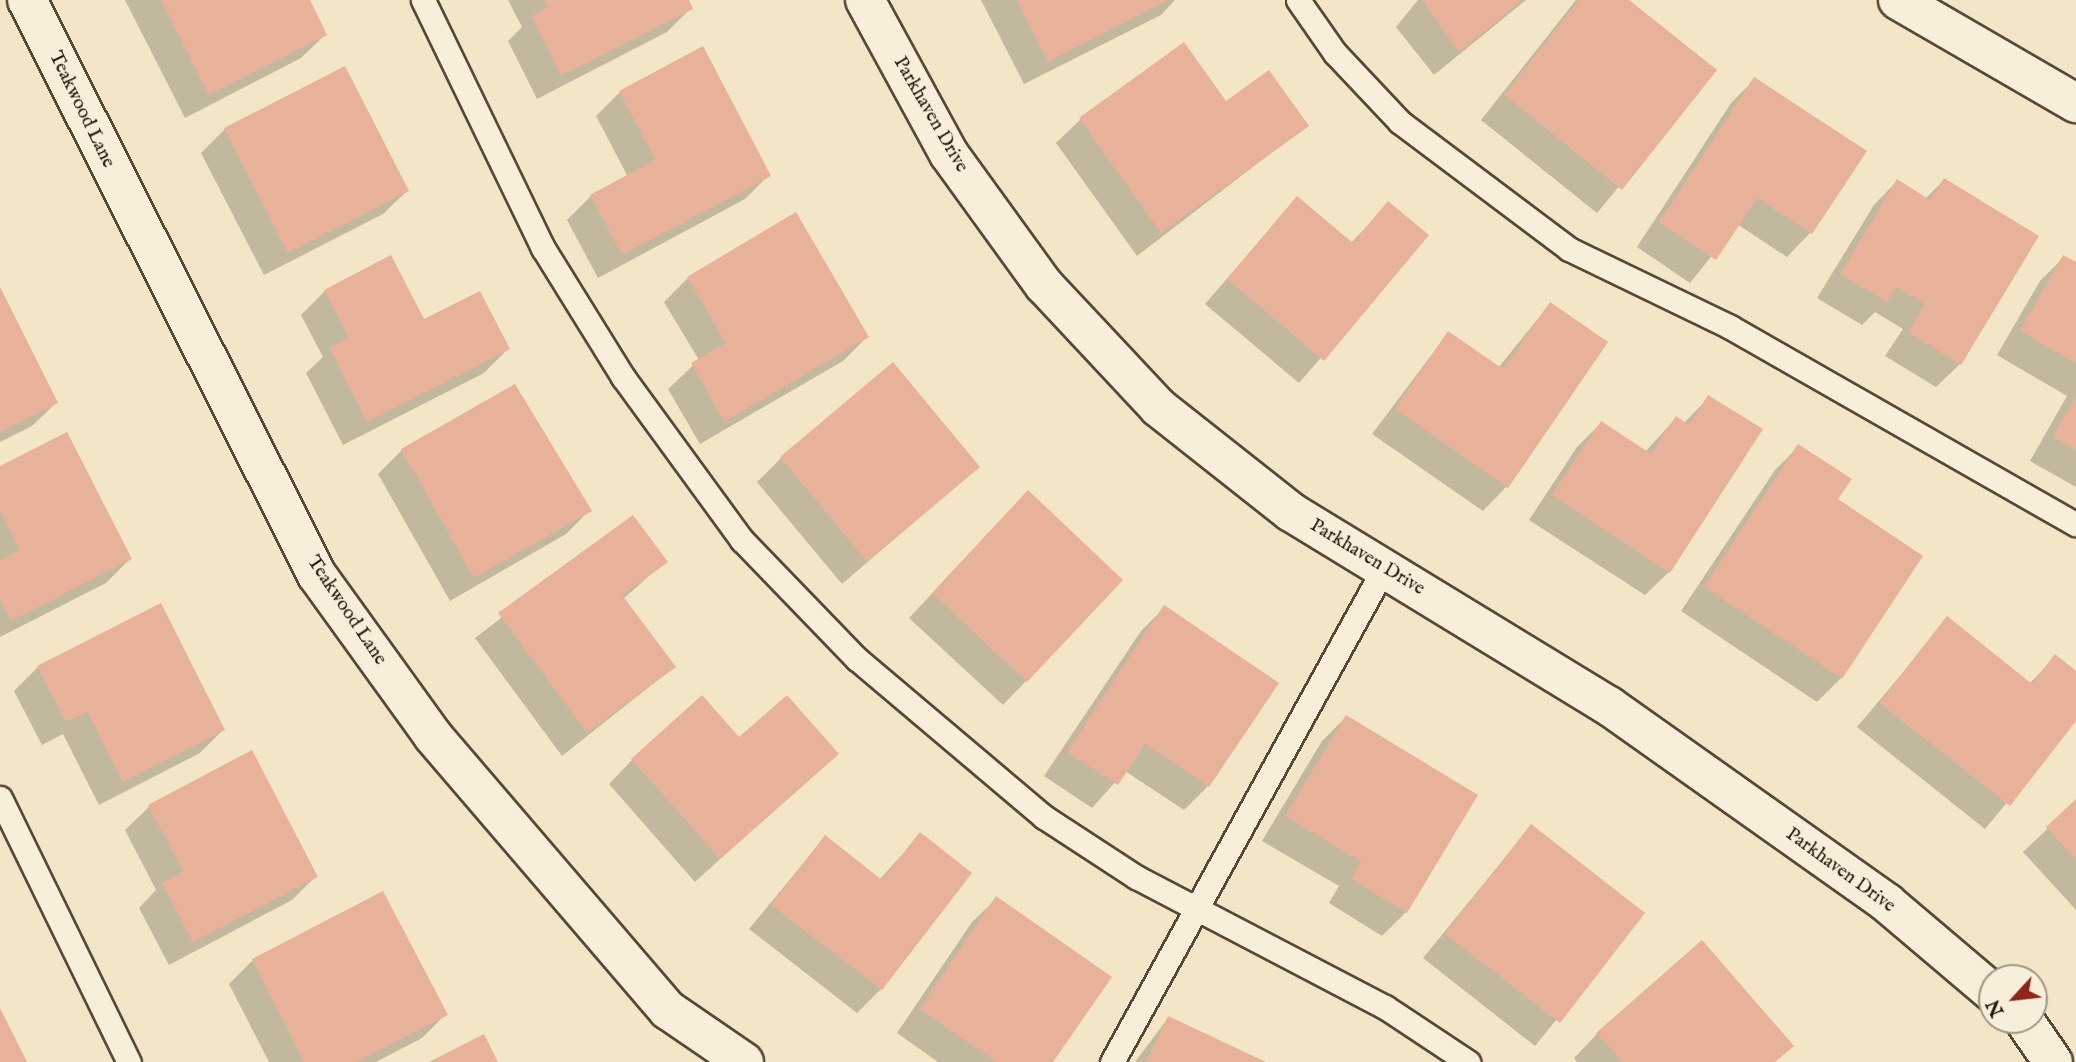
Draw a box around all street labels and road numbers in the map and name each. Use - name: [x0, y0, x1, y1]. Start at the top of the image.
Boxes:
- street label: Teakwood Lane: [43, 48, 119, 172]
- street label: Parkhaven Drive: [888, 53, 972, 177]
- street label: Parkhaven Drive: [1305, 515, 1429, 601]
- street label: Teakwood Lane: [301, 552, 391, 670]
- street label: Parkhaven Drive: [1781, 824, 1899, 918]

